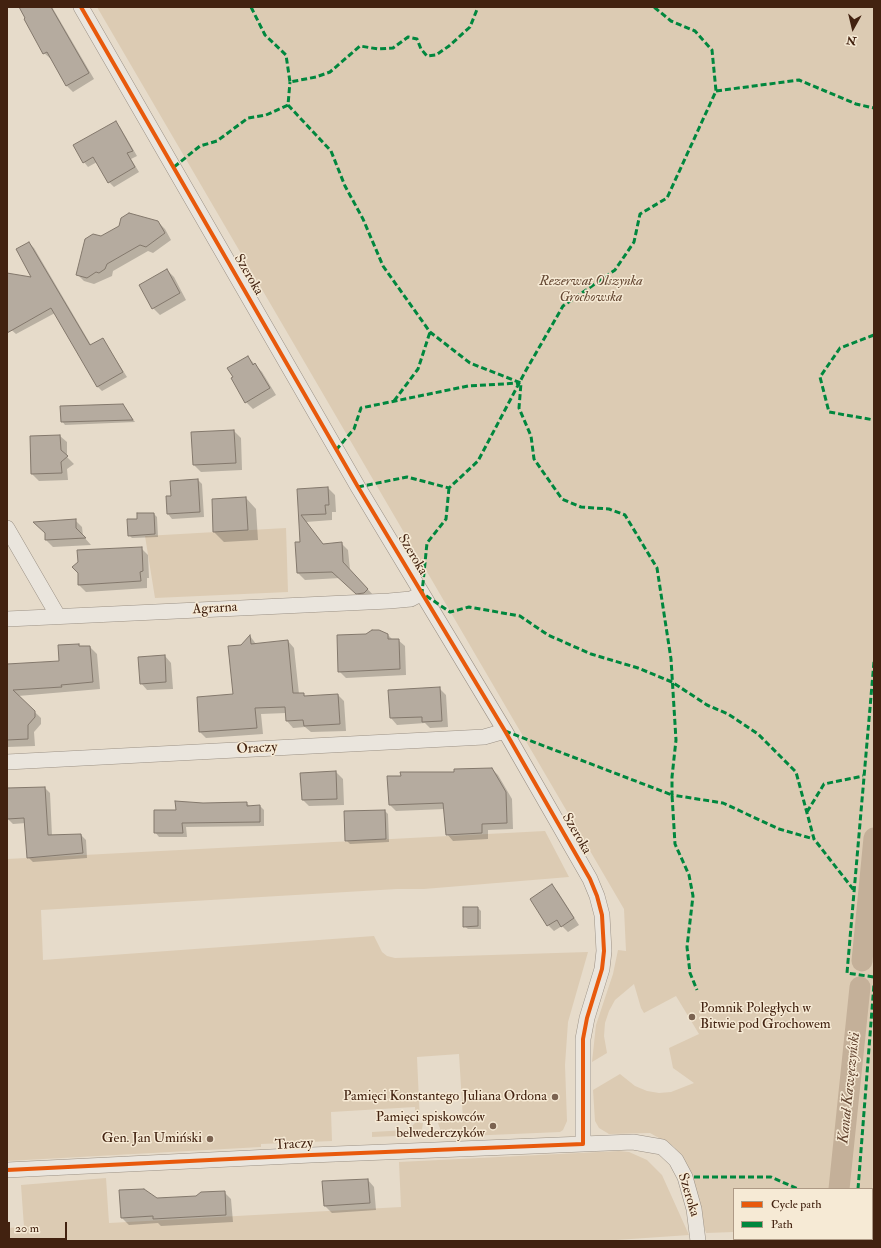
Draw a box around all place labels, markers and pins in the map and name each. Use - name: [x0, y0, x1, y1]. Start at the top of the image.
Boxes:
- place label: Pomnik Poległych w Bitwie pod Grochowem: [700, 1001, 831, 1034]
- marker: Pomnik Poległych w Bitwie pod Grochowem: [687, 1012, 697, 1022]
- place label: Pamięci Konstantego Juliana Ordona: [343, 1089, 547, 1105]
- marker: Pamięci Konstantego Juliana Ordona: [550, 1092, 560, 1102]
- place label: Pamięci spiskowców belwederczyków: [376, 1110, 485, 1142]
- marker: Pamięci spiskowców belwederczyków: [488, 1121, 498, 1131]
- place label: Gen. Jan Umiński: [102, 1131, 202, 1147]
- marker: Gen. Jan Umiński: [205, 1134, 215, 1144]

